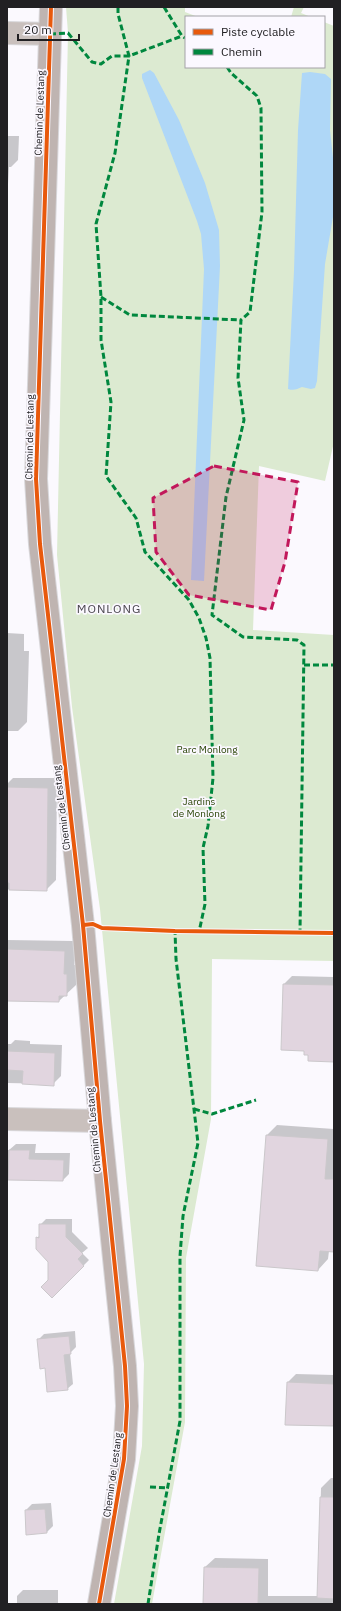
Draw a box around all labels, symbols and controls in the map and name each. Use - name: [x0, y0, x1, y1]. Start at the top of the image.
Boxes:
- scale bar: [18, 16, 79, 42]
- legend: [185, 16, 325, 68]
- text: 20 m: [24, 22, 52, 37]
- text: Piste cyclable: [221, 24, 296, 39]
- text: Chemin: [221, 44, 262, 59]
- street label: Chemin de Lestang: [32, 69, 48, 156]
- street label: Chemin de Lestang: [22, 394, 37, 480]
- district label: MONLONG: [77, 601, 141, 616]
- park label: Parc Monlong: [177, 743, 238, 756]
- street label: Chemin de Lestang: [50, 764, 73, 851]
- park label: Jardins de Monlong: [173, 795, 226, 820]
- street label: Chemin de Lestang: [83, 1086, 104, 1173]
- street label: Chemin de Lestang: [100, 1431, 125, 1518]

